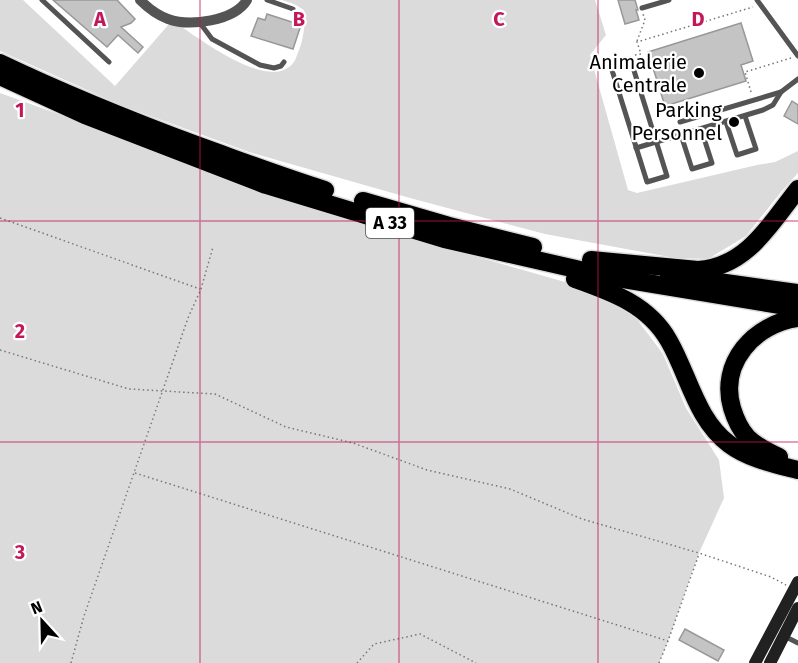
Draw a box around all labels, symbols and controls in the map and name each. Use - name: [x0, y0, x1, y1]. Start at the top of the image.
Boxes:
- text: A: [93, 7, 107, 31]
- text: B: [293, 7, 305, 31]
- text: C: [493, 7, 505, 31]
- text: D: [691, 7, 705, 31]
- place label: Animalerie Centrale: [589, 50, 687, 97]
- marker: Animalerie Centrale: [692, 66, 706, 80]
- text: 1: [15, 98, 25, 122]
- place label: Parking Personnel: [631, 98, 723, 145]
- marker: Parking Personnel: [727, 115, 741, 129]
- road number: A 33: [366, 208, 414, 238]
- text: 2: [15, 319, 25, 343]
- text: 3: [14, 540, 25, 564]
- north arrow: [12, 591, 72, 651]
- text: N: [28, 597, 45, 618]

